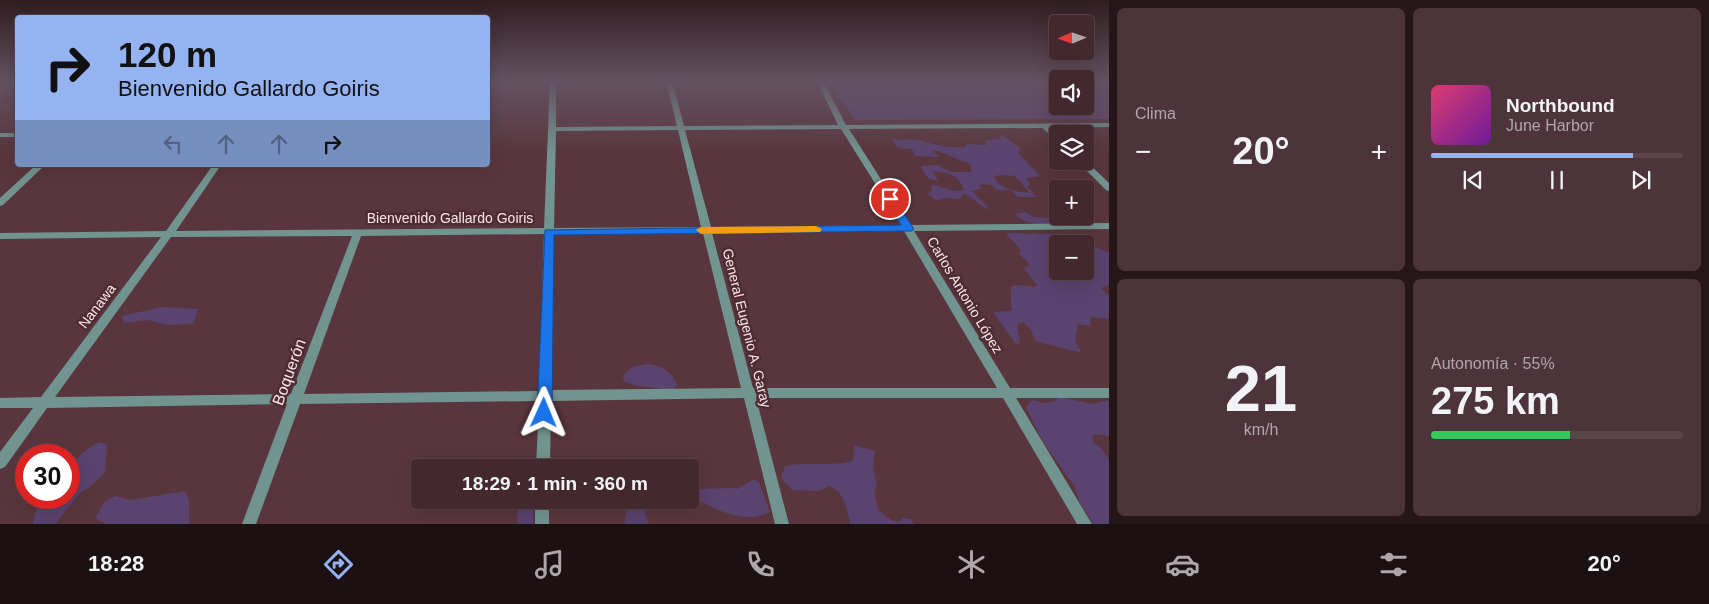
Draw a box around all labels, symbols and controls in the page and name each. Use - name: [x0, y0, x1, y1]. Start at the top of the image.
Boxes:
- north arrow: [1049, 15, 1094, 60]
- map controls: [1049, 15, 1094, 280]
- icon: right: [35, 35, 100, 100]
- text: 120 m: [118, 35, 217, 74]
- button: sound: [1049, 70, 1094, 115]
- text: Bienvenido Gallardo Goiris: [118, 76, 380, 101]
- text: Northbound: [1506, 95, 1615, 116]
- text: Clima: [1135, 105, 1176, 122]
- text: June Harbor: [1506, 117, 1594, 134]
- button: layers: [1049, 125, 1094, 170]
- icon: left: [159, 130, 187, 158]
- icon: ahead: [212, 130, 240, 158]
- icon: ahead: [265, 130, 293, 158]
- icon: right: [318, 130, 346, 158]
- text: 20°: [1232, 130, 1290, 172]
- text: −: [1135, 136, 1151, 167]
- text: +: [1371, 136, 1387, 167]
- icon: previous: [1459, 166, 1487, 194]
- icon: pause: [1543, 166, 1571, 194]
- icon: next: [1627, 166, 1655, 194]
- pin: [869, 178, 911, 220]
- button: +: [1049, 180, 1094, 225]
- icon: arrive: [876, 185, 904, 213]
- street label: Bienvenido Gallardo Goiris: [367, 210, 533, 226]
- street label: Carlos Antonio López: [924, 234, 1006, 356]
- button: −: [1049, 235, 1094, 280]
- street label: General Eugenio A. Garay: [719, 247, 775, 409]
- street label: Nanawa: [75, 281, 119, 331]
- street label: Boquerón: [269, 336, 309, 408]
- text: 21: [1225, 352, 1297, 425]
- text: Autonomía · 55%: [1431, 355, 1555, 372]
- text: 275 km: [1431, 380, 1560, 422]
- position arrow: [517, 386, 569, 438]
- text: km/h: [1244, 421, 1278, 438]
- speed limit sign: 30: [15, 444, 80, 509]
- text: 18:29 · 1 min · 360 m: [462, 473, 648, 494]
- icon: directions: [321, 547, 356, 582]
- icon: music: [532, 547, 567, 582]
- icon: phone: [743, 547, 778, 582]
- icon: climate: [954, 547, 989, 582]
- icon: car: [1165, 547, 1200, 582]
- icon: filters: [1376, 547, 1411, 582]
- text: 18:28: [88, 551, 144, 576]
- text: 20°: [1588, 551, 1621, 576]

